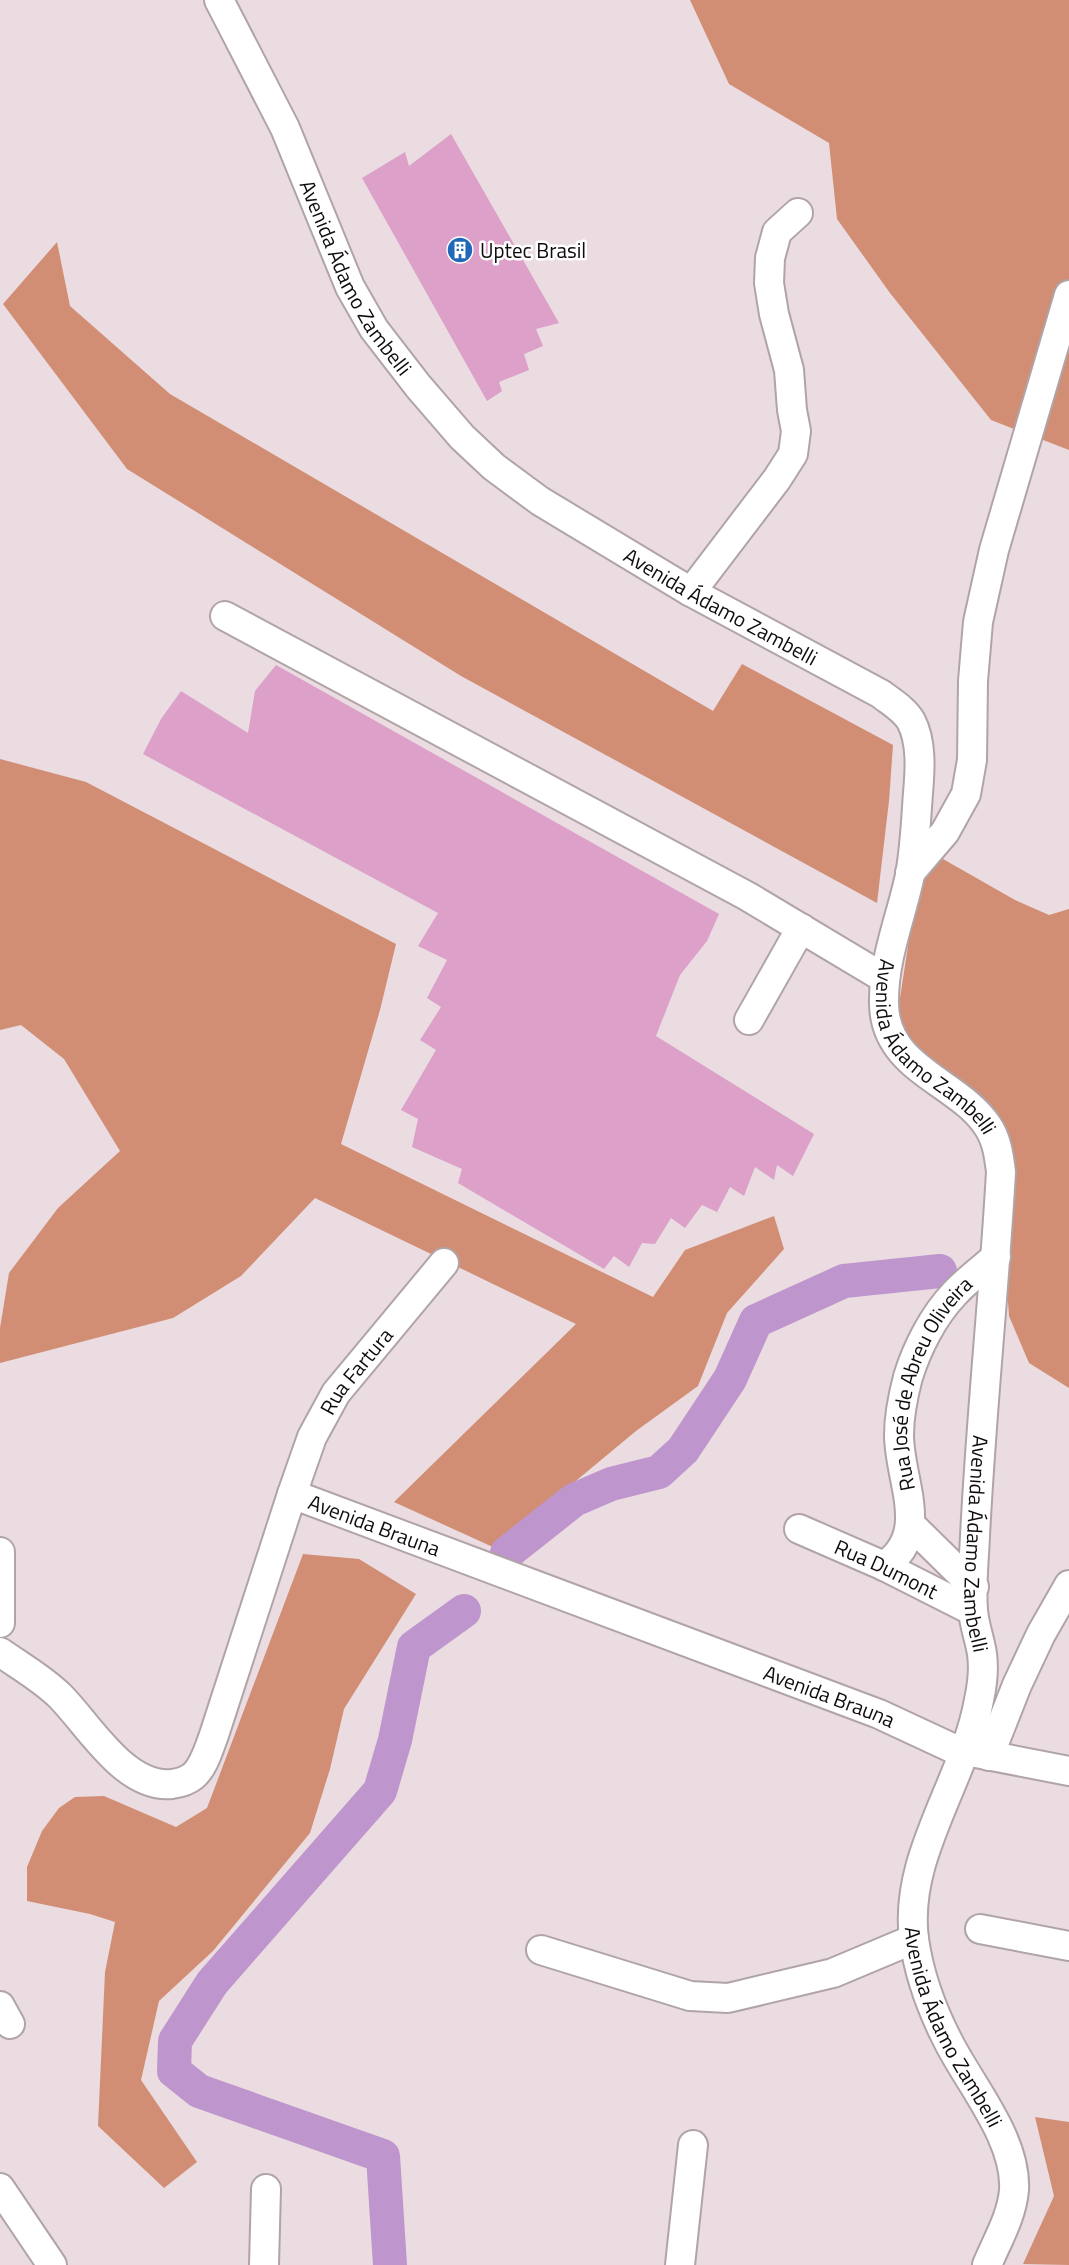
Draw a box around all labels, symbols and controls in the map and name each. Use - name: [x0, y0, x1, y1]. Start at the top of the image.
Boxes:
- street label: Avenida Ádamo Zambelli: [292, 175, 420, 382]
- place label: Uptec Brasil: [480, 234, 586, 266]
- building icon: Uptec Brasil: [445, 235, 475, 265]
- street label: Avenida Ádamo Zambelli: [618, 539, 824, 673]
- street label: Avenida Ádamo Zambelli: [868, 957, 1005, 1140]
- street label: Rua José de Abreu Oliveira: [883, 1268, 980, 1494]
- street label: Rua Fartura: [311, 1320, 401, 1420]
- street label: Avenida Ádamo Zambelli: [956, 1434, 997, 1655]
- street label: Avenida Brauna: [304, 1486, 445, 1564]
- street label: Rua Dumont: [830, 1530, 944, 1607]
- street label: Avenida Brauna: [759, 1656, 901, 1736]
- street label: Avenida Ádamo Zambelli: [897, 1925, 1011, 2132]

